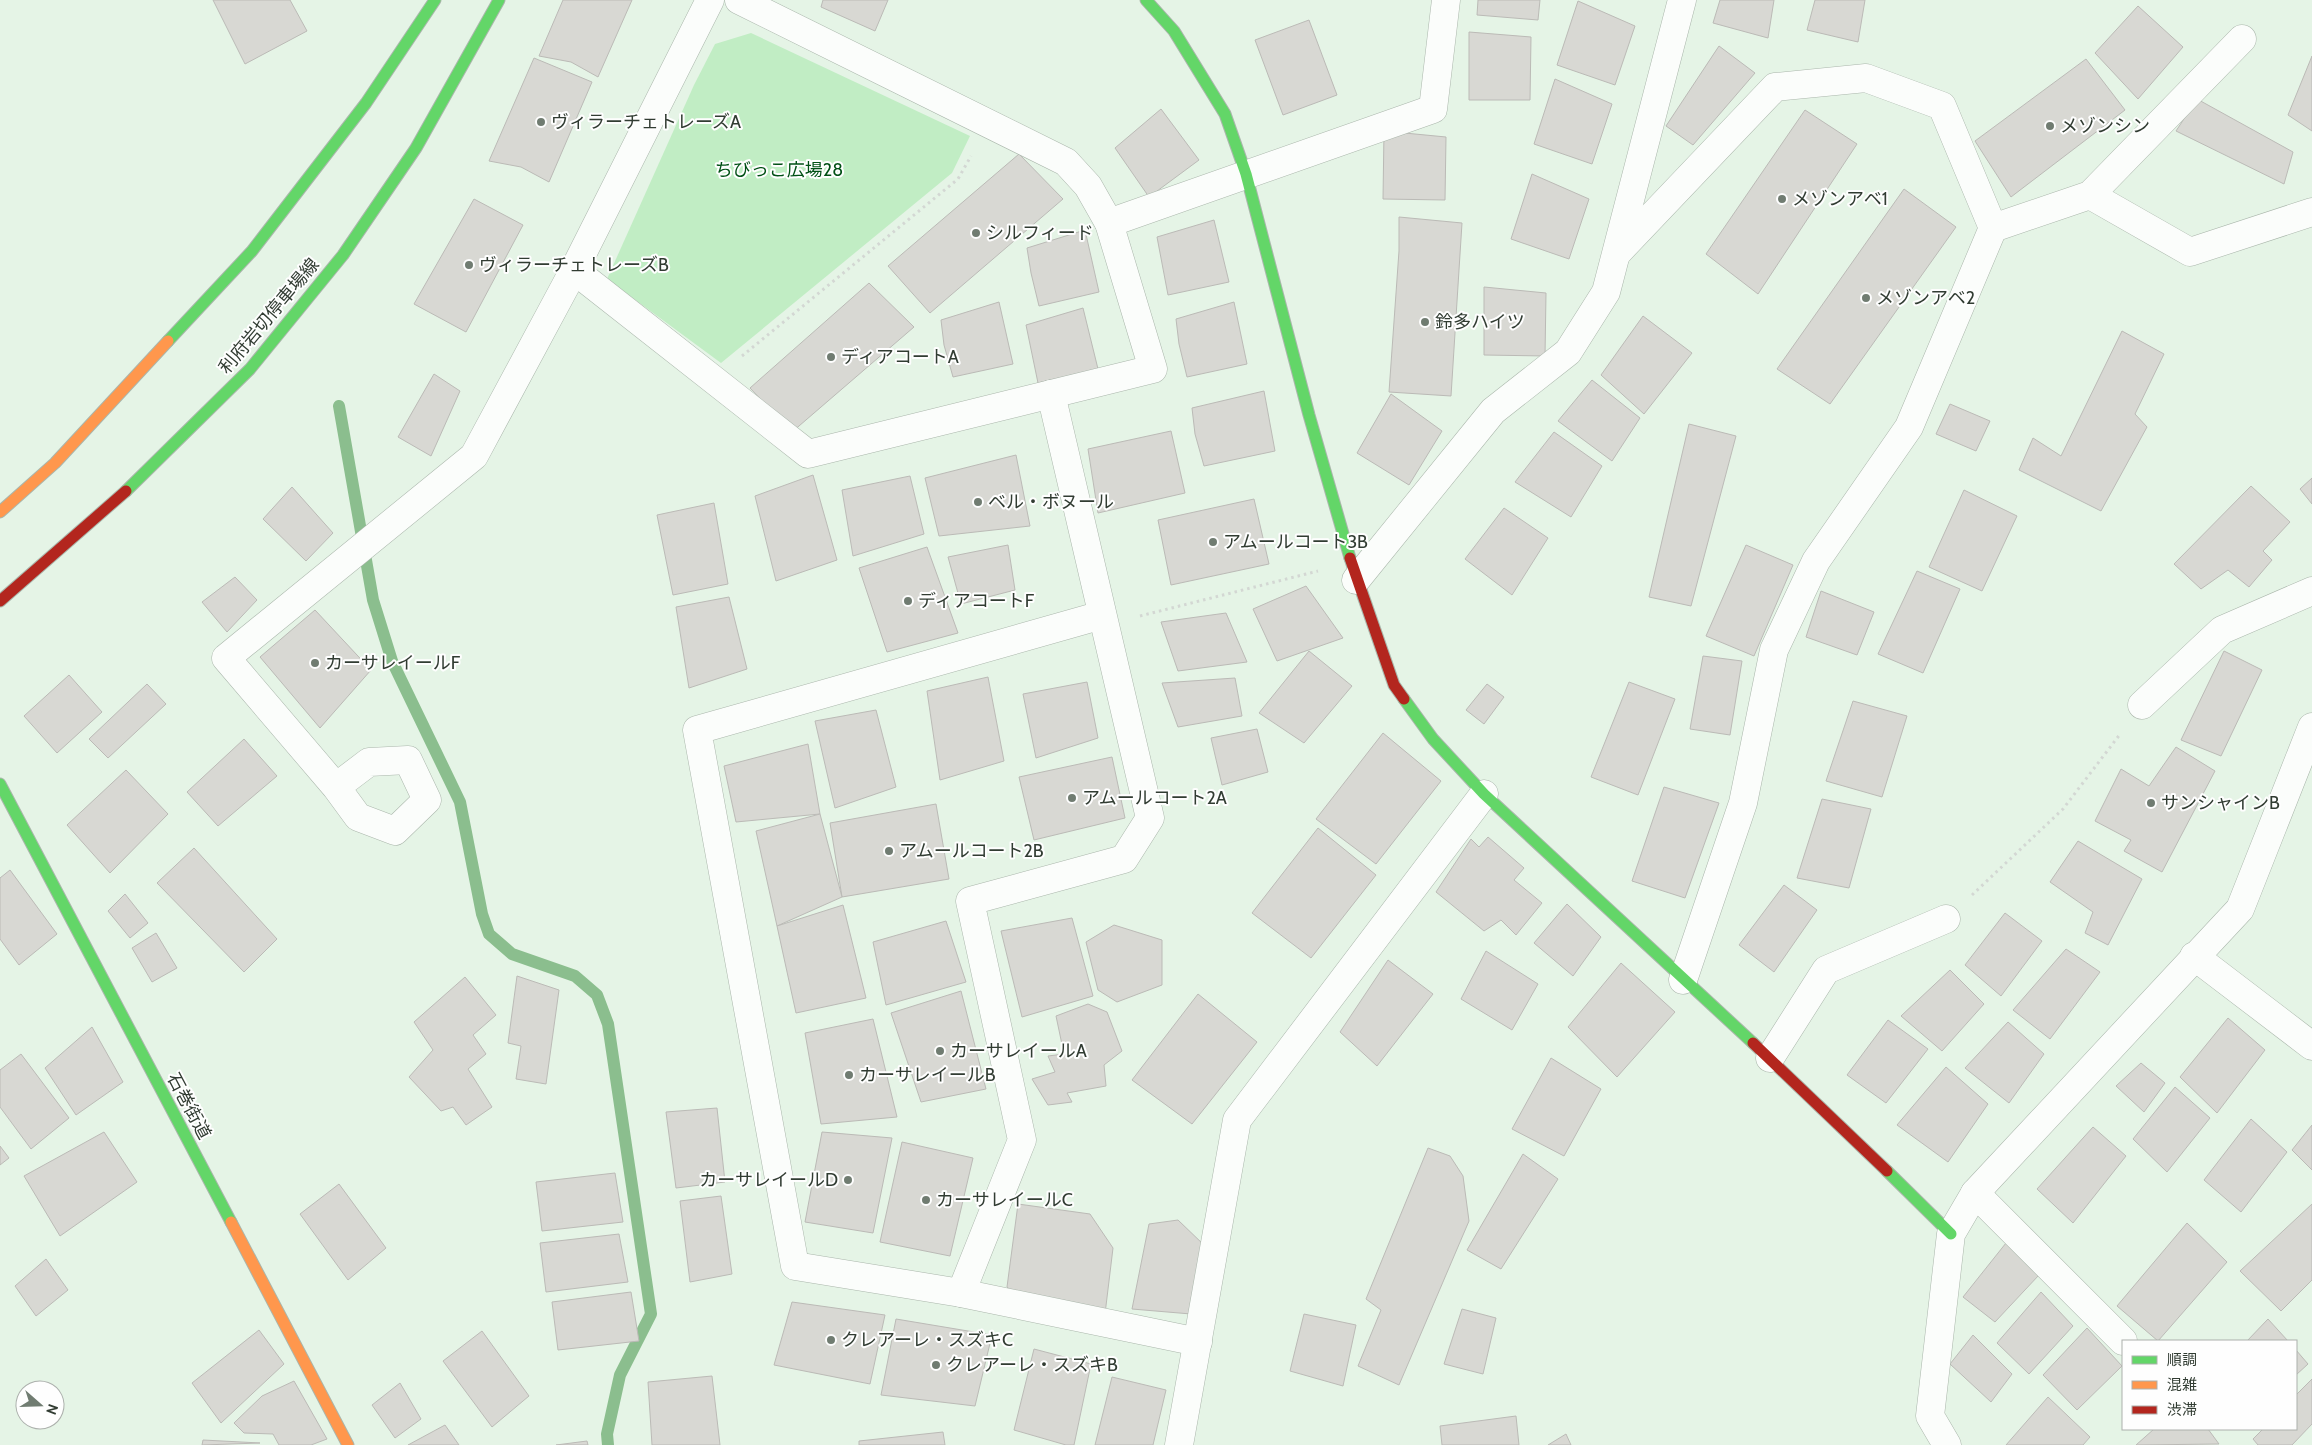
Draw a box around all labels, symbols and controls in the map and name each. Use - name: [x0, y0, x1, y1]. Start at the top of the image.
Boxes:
- place label: ヴィラーチェトレーズA: [551, 111, 741, 133]
- place label: メゾンシン: [2060, 115, 2150, 137]
- marker: ヴィラーチェトレーズA: [535, 116, 547, 128]
- marker: メゾンシン: [2044, 120, 2056, 132]
- park label: ちびっこ広場28: [715, 159, 843, 181]
- place label: メゾンアベ1: [1792, 188, 1888, 210]
- marker: メゾンアベ1: [1776, 193, 1788, 205]
- place label: シルフィード: [986, 222, 1094, 244]
- marker: シルフィード: [970, 227, 982, 239]
- street label: 利府岩切停車場線: [214, 254, 324, 378]
- place label: ヴィラーチェトレーズB: [479, 254, 669, 276]
- marker: ヴィラーチェトレーズB: [463, 259, 475, 271]
- place label: メゾンアベ2: [1876, 287, 1975, 309]
- marker: メゾンアベ2: [1860, 292, 1872, 304]
- place label: 鈴多ハイツ: [1435, 311, 1525, 333]
- marker: 鈴多ハイツ: [1419, 316, 1431, 328]
- place label: ディアコートA: [841, 346, 959, 368]
- marker: ディアコートA: [825, 351, 837, 363]
- place label: ベル・ボヌール: [988, 491, 1114, 513]
- marker: ベル・ボヌール: [972, 496, 984, 508]
- place label: アムールコート3B: [1223, 531, 1368, 553]
- marker: アムールコート3B: [1207, 536, 1219, 548]
- place label: ディアコートF: [918, 590, 1035, 612]
- marker: ディアコートF: [902, 595, 914, 607]
- place label: カーサレイールF: [325, 652, 461, 674]
- marker: カーサレイールF: [309, 657, 321, 669]
- place label: アムールコート2A: [1082, 787, 1227, 809]
- marker: アムールコート2A: [1066, 792, 1078, 804]
- place label: サンシャインB: [2161, 792, 2280, 814]
- marker: サンシャインB: [2145, 797, 2157, 809]
- place label: アムールコート2B: [899, 840, 1044, 862]
- marker: アムールコート2B: [883, 845, 895, 857]
- place label: カーサレイールA: [950, 1040, 1087, 1062]
- marker: カーサレイールA: [934, 1045, 946, 1057]
- place label: カーサレイールB: [859, 1064, 996, 1086]
- street label: 石巻街道: [162, 1069, 216, 1143]
- marker: カーサレイールB: [843, 1069, 855, 1081]
- place label: カーサレイールD: [699, 1169, 838, 1191]
- marker: カーサレイールD: [842, 1174, 854, 1186]
- place label: カーサレイールC: [936, 1189, 1073, 1211]
- marker: カーサレイールC: [920, 1194, 932, 1206]
- place label: クレアーレ・スズキC: [841, 1329, 1013, 1351]
- marker: クレアーレ・スズキC: [825, 1334, 837, 1346]
- legend: [2122, 1340, 2297, 1430]
- text: 順調: [2167, 1351, 2197, 1369]
- place label: クレアーレ・スズキB: [946, 1354, 1118, 1376]
- marker: クレアーレ・スズキB: [930, 1359, 942, 1371]
- text: 混雑: [2167, 1376, 2197, 1394]
- north arrow: [15, 1380, 65, 1430]
- text: 渋滞: [2167, 1401, 2197, 1419]
- text: N: [42, 1402, 62, 1417]

